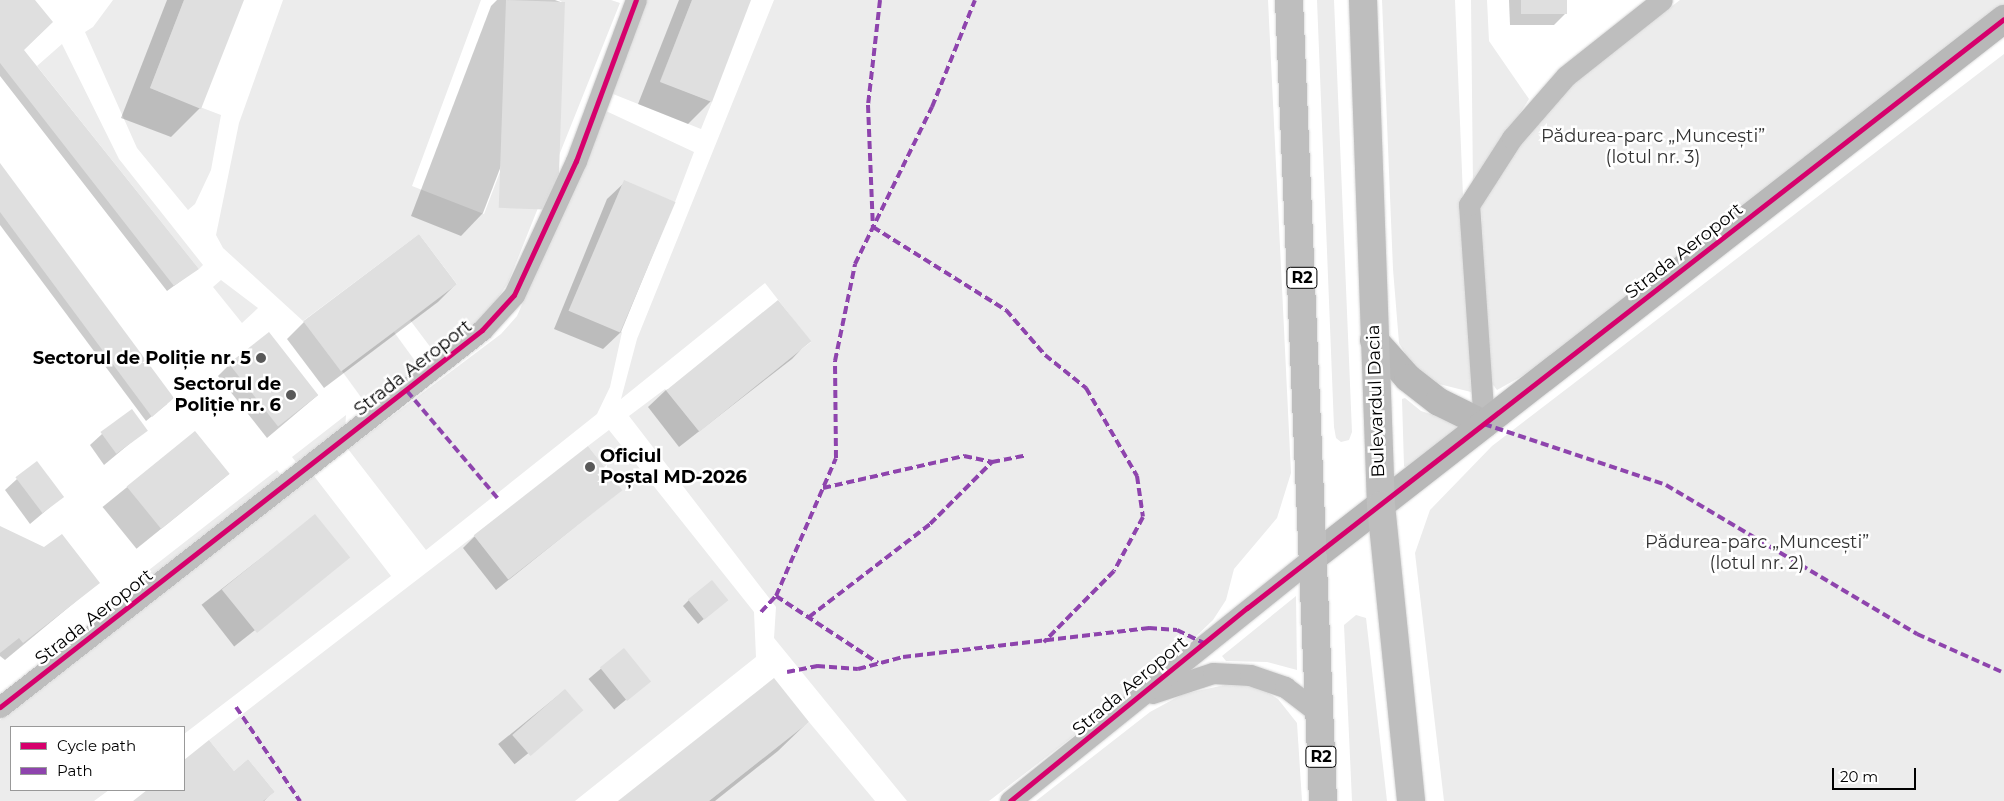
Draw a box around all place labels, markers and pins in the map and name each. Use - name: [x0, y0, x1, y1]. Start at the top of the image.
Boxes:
- place label: Sectorul de Poliție nr. 5: [33, 347, 251, 369]
- marker: Sectorul de Poliție nr. 5: [255, 352, 267, 364]
- place label: Sectorul de Poliție nr. 6: [174, 374, 281, 416]
- marker: Sectorul de Poliție nr. 6: [285, 389, 297, 401]
- place label: Oficiul Poștal MD-2026: [600, 446, 747, 488]
- marker: Oficiul Poștal MD-2026: [584, 461, 596, 473]

